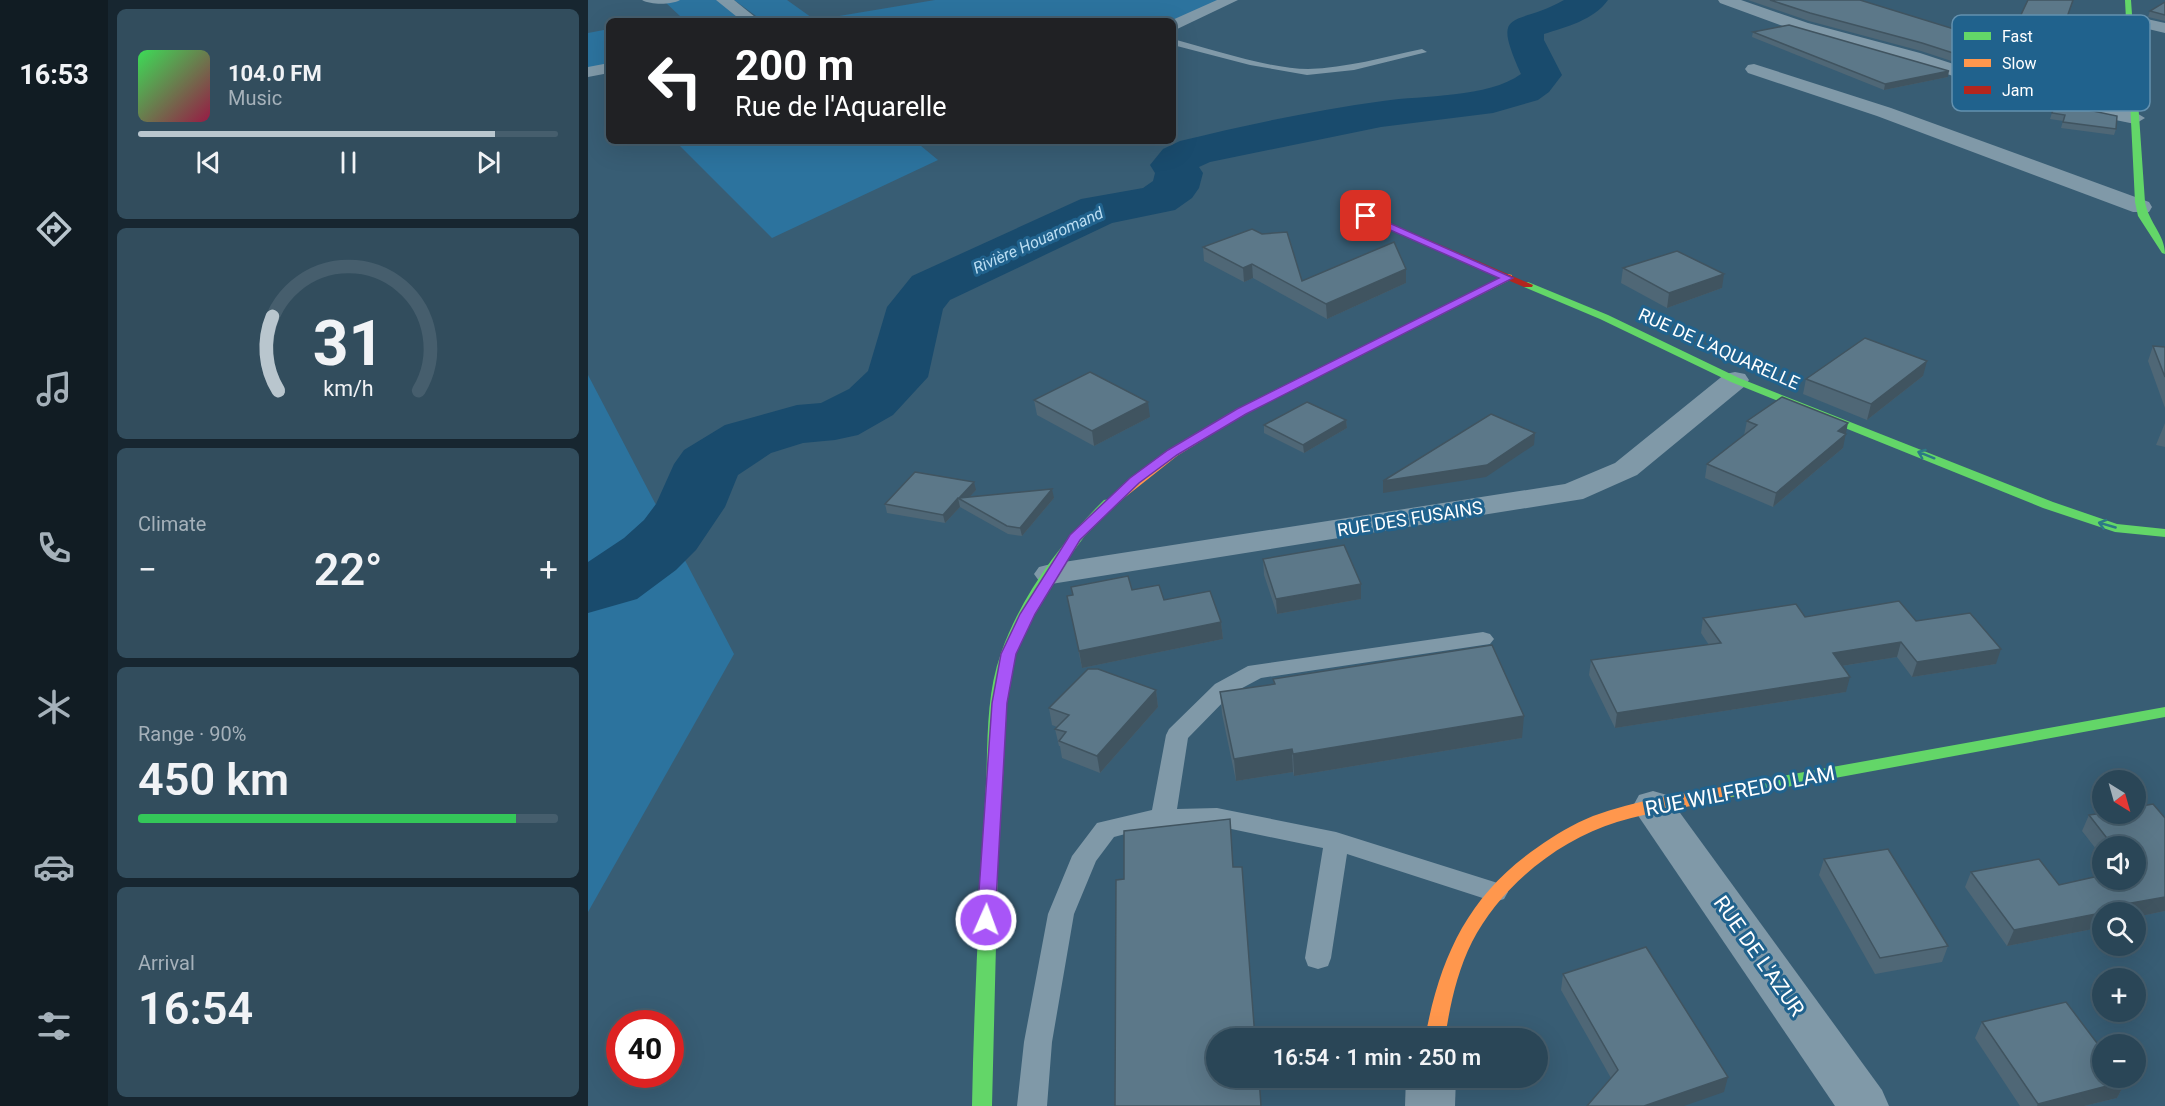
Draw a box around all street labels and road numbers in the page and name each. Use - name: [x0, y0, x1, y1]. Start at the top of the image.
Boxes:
- street label: RUE DE L'AQUARELLE: [1635, 304, 1803, 394]
- street label: RUE DES FUSAINS: [1336, 497, 1485, 540]
- street label: RUE WILFREDO LAM: [1643, 761, 1837, 821]
- street label: RUE DE L'AZUR: [1709, 891, 1809, 1021]

